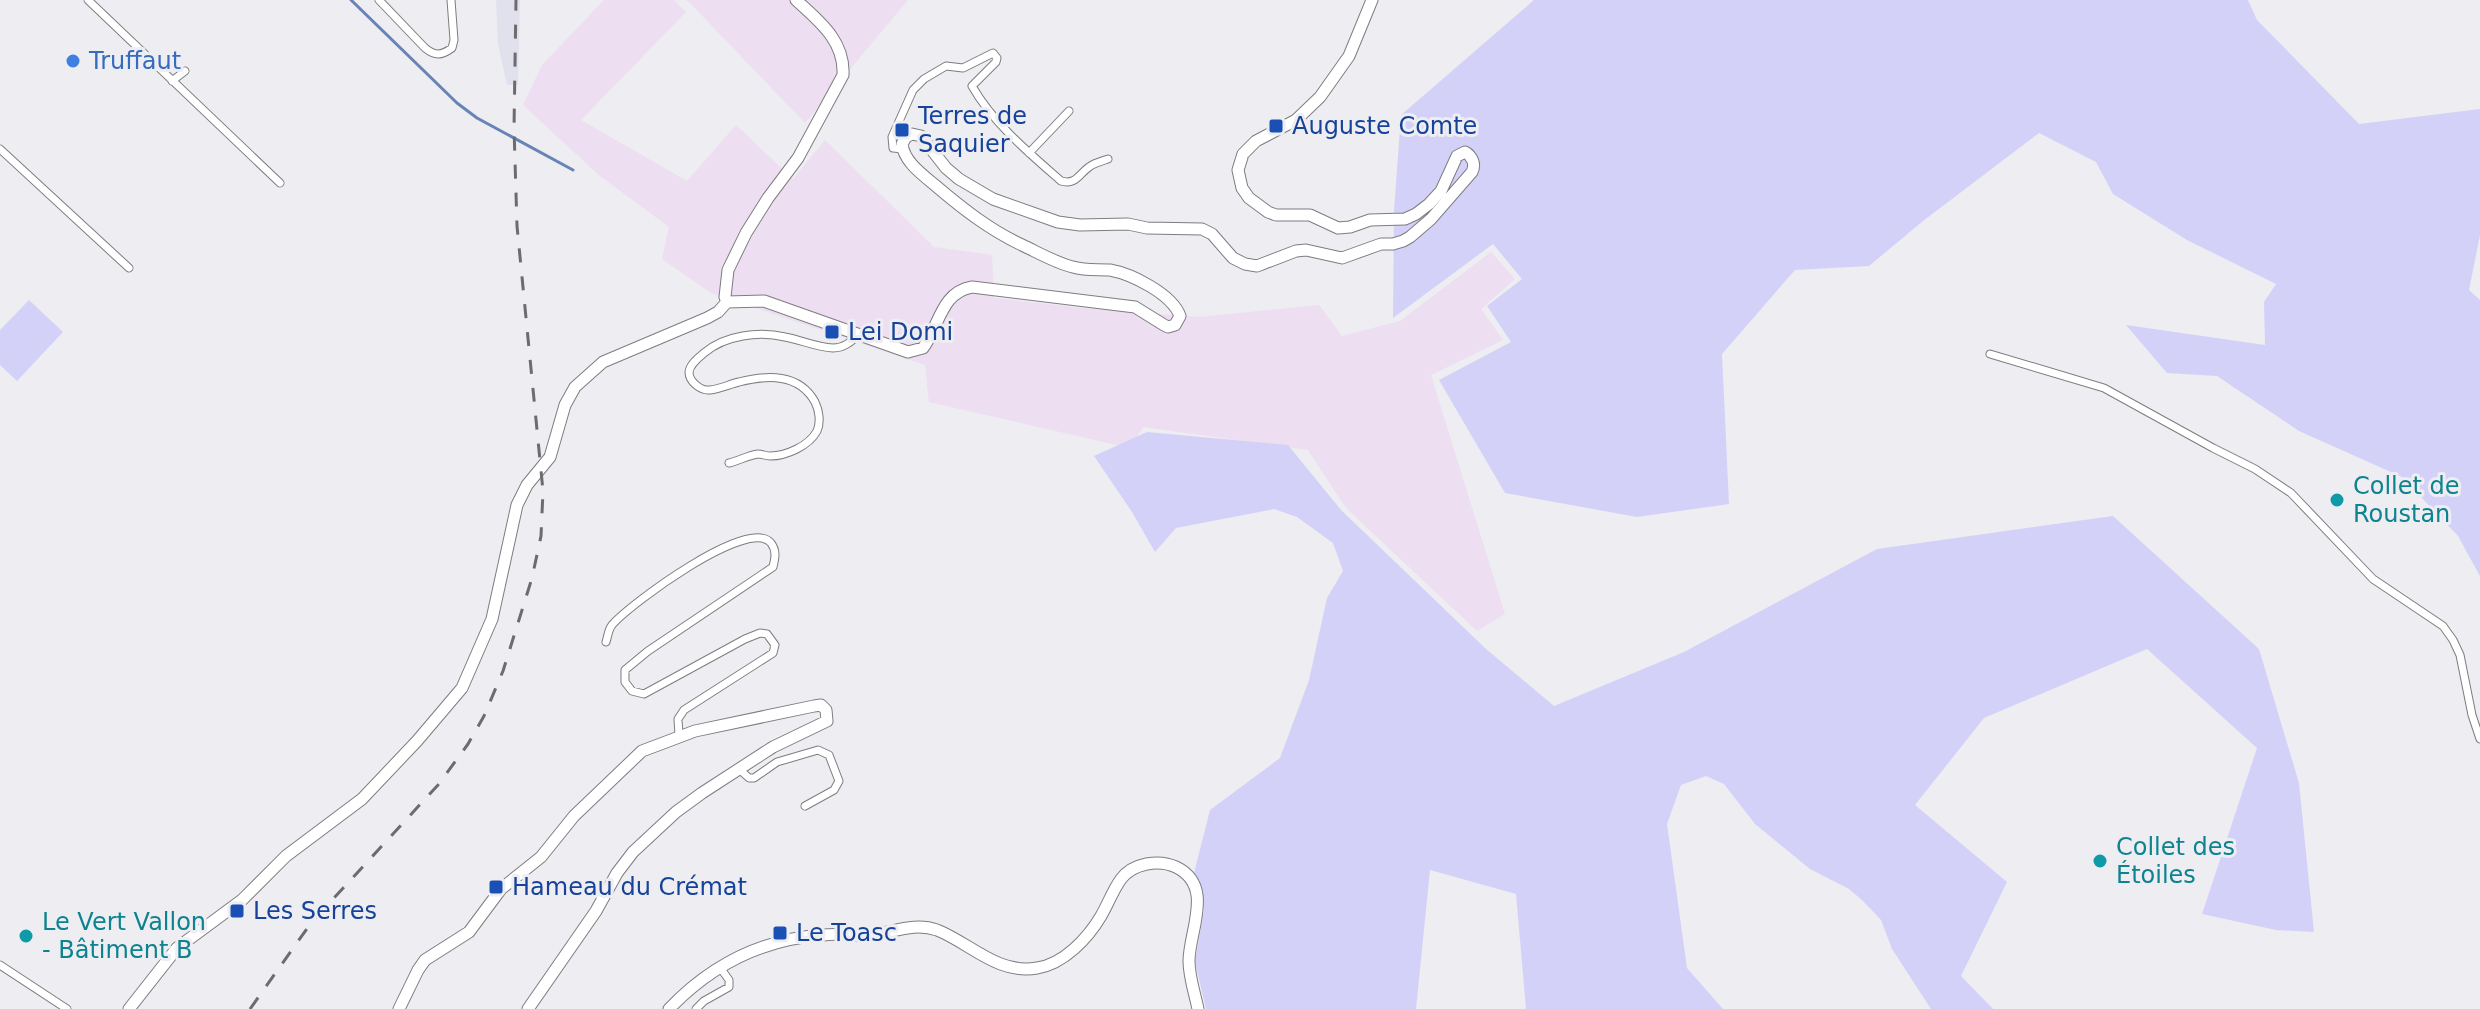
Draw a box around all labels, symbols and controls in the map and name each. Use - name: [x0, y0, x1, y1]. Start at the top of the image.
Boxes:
- place label: Truffaut: [88, 47, 181, 75]
- marker: Truffaut: [64, 52, 82, 70]
- place label: Terres de Saquier: [917, 102, 1027, 158]
- place label: Auguste Comte: [1292, 112, 1477, 140]
- marker: Auguste Comte: [1267, 117, 1285, 135]
- marker: Terres de Saquier: [893, 121, 911, 139]
- place label: Lei Domi: [848, 318, 953, 346]
- marker: Lei Domi: [823, 323, 841, 341]
- place label: Collet de Roustan: [2353, 472, 2460, 528]
- marker: Collet de Roustan: [2328, 491, 2346, 509]
- place label: Collet des Étoiles: [2116, 833, 2235, 889]
- marker: Collet des Étoiles: [2091, 852, 2109, 870]
- place label: Hameau du Crémat: [512, 873, 747, 901]
- marker: Hameau du Crémat: [487, 878, 505, 896]
- place label: Les Serres: [253, 897, 377, 925]
- marker: Les Serres: [228, 902, 246, 920]
- place label: Le Vert Vallon - Bâtiment B: [42, 908, 206, 964]
- place label: Le Toasc: [796, 919, 897, 947]
- marker: Le Toasc: [771, 924, 789, 942]
- marker: Le Vert Vallon - Bâtiment B: [17, 927, 35, 945]

